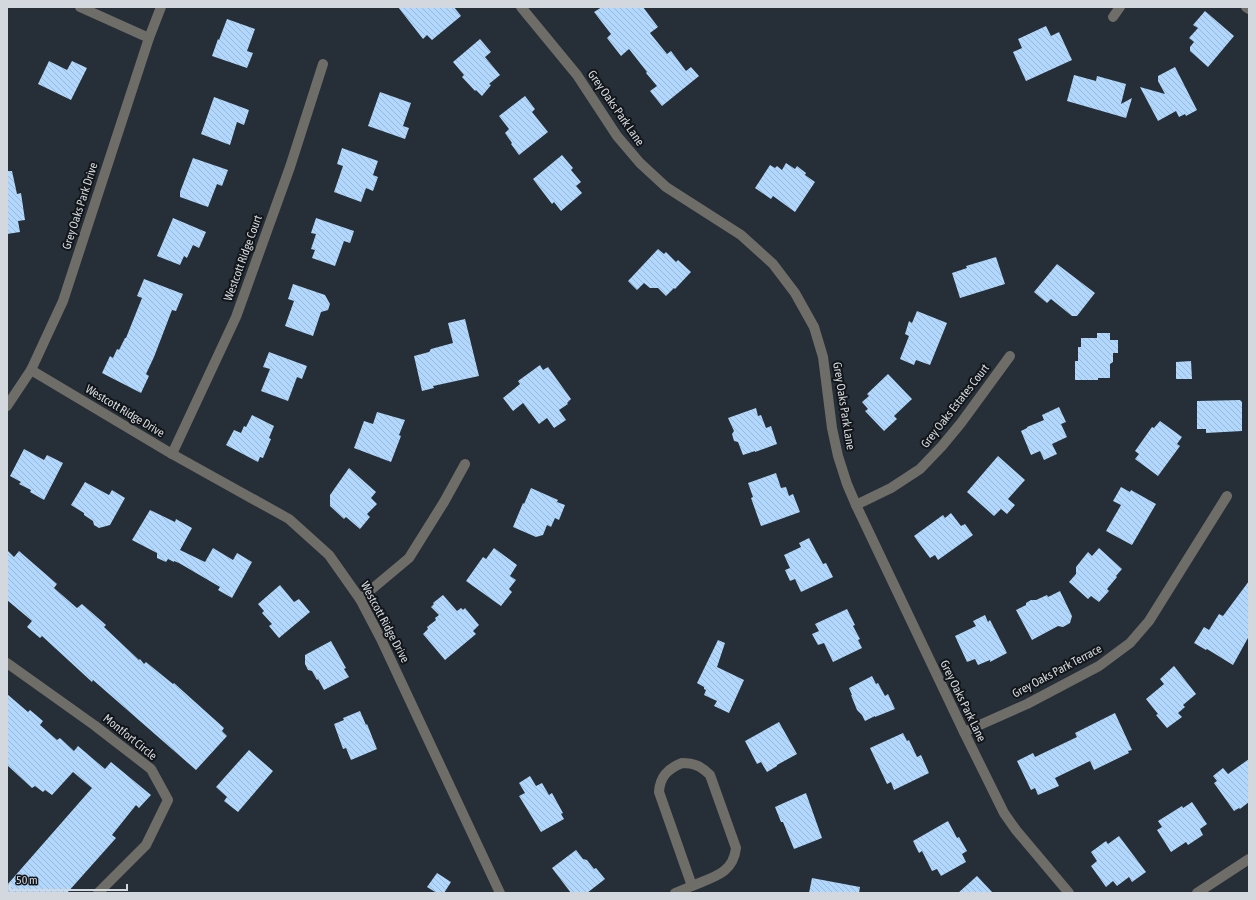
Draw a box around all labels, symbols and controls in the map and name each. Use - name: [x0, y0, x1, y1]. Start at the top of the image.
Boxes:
- street label: Grey Oaks Park Lane: [585, 68, 647, 148]
- street label: Grey Oaks Park Drive: [59, 161, 101, 251]
- street label: Westcott Ridge Court: [221, 213, 265, 303]
- street label: Grey Oaks Park Lane: [830, 361, 858, 451]
- street label: Grey Oaks Estates Court: [918, 361, 992, 451]
- street label: Westcott Ridge Drive: [83, 382, 167, 440]
- street label: Westcott Ridge Drive: [358, 579, 412, 665]
- street label: Grey Oaks Park Terrace: [1010, 641, 1104, 701]
- street label: Grey Oaks Park Lane: [937, 658, 989, 744]
- street label: Montfort Circle: [100, 711, 160, 763]
- scale bar: [10, 866, 127, 892]
- text: 50 m: [16, 873, 38, 887]

